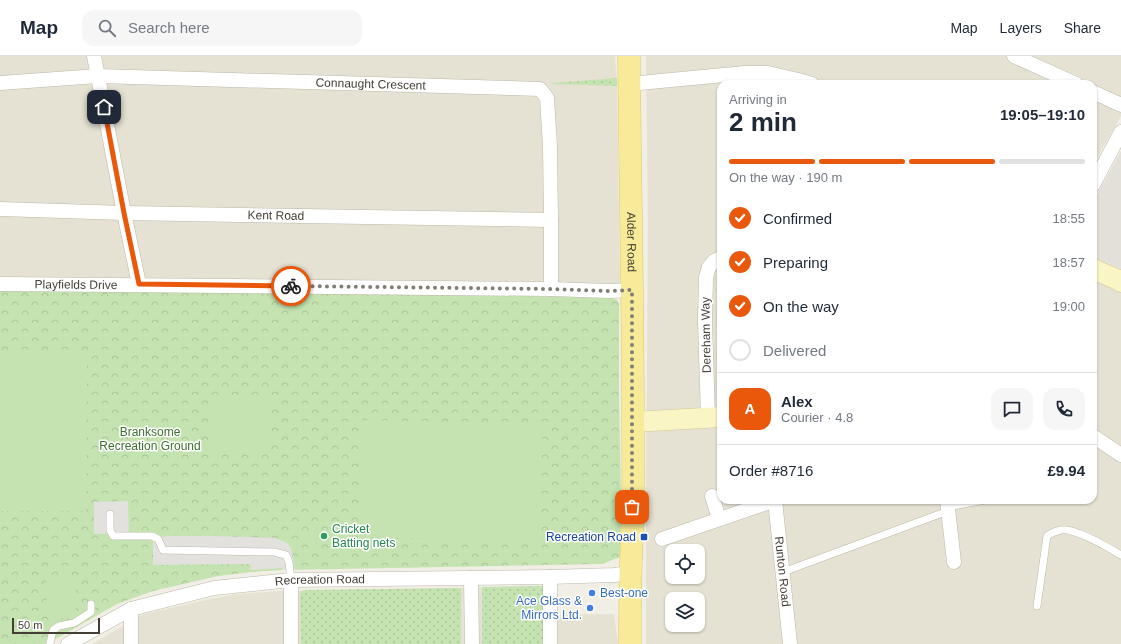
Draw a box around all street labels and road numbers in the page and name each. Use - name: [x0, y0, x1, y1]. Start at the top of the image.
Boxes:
- street label: Connaught Crescent: [315, 75, 427, 93]
- street label: Kent Road: [247, 208, 304, 223]
- street label: Alder Road: [624, 212, 639, 272]
- street label: Playfields Drive: [35, 277, 118, 292]
- street label: Dereham Way: [698, 297, 714, 373]
- street label: Runton Road: [772, 536, 793, 608]
- street label: Recreation Road: [274, 572, 365, 589]

